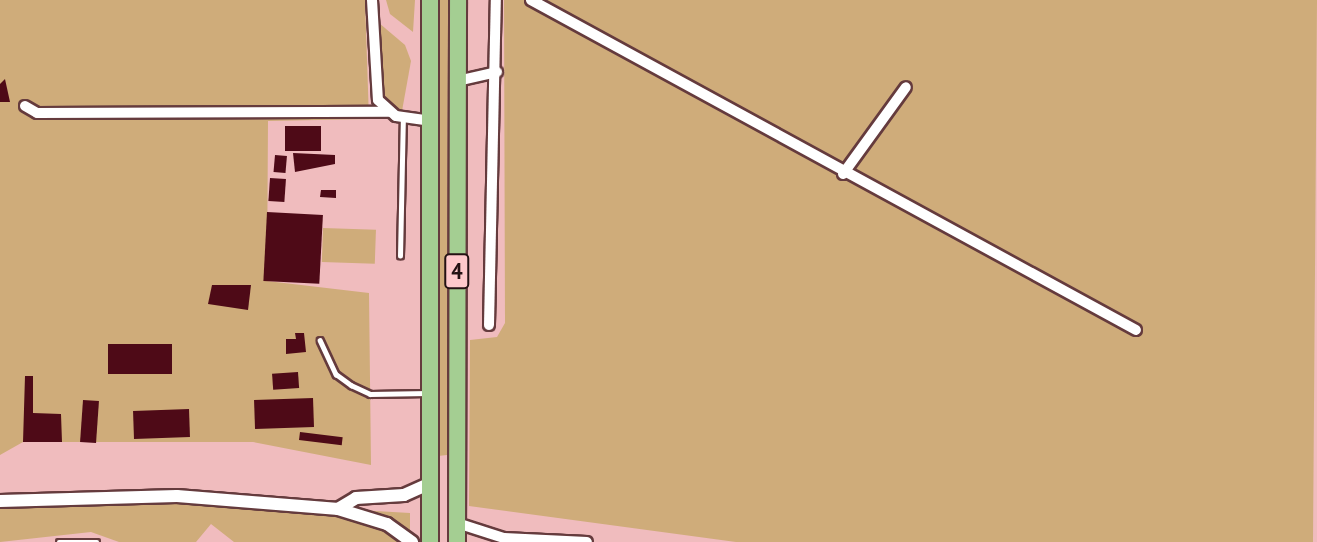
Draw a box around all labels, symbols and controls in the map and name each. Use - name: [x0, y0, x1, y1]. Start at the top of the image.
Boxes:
- road number: 4: [443, 250, 471, 292]

